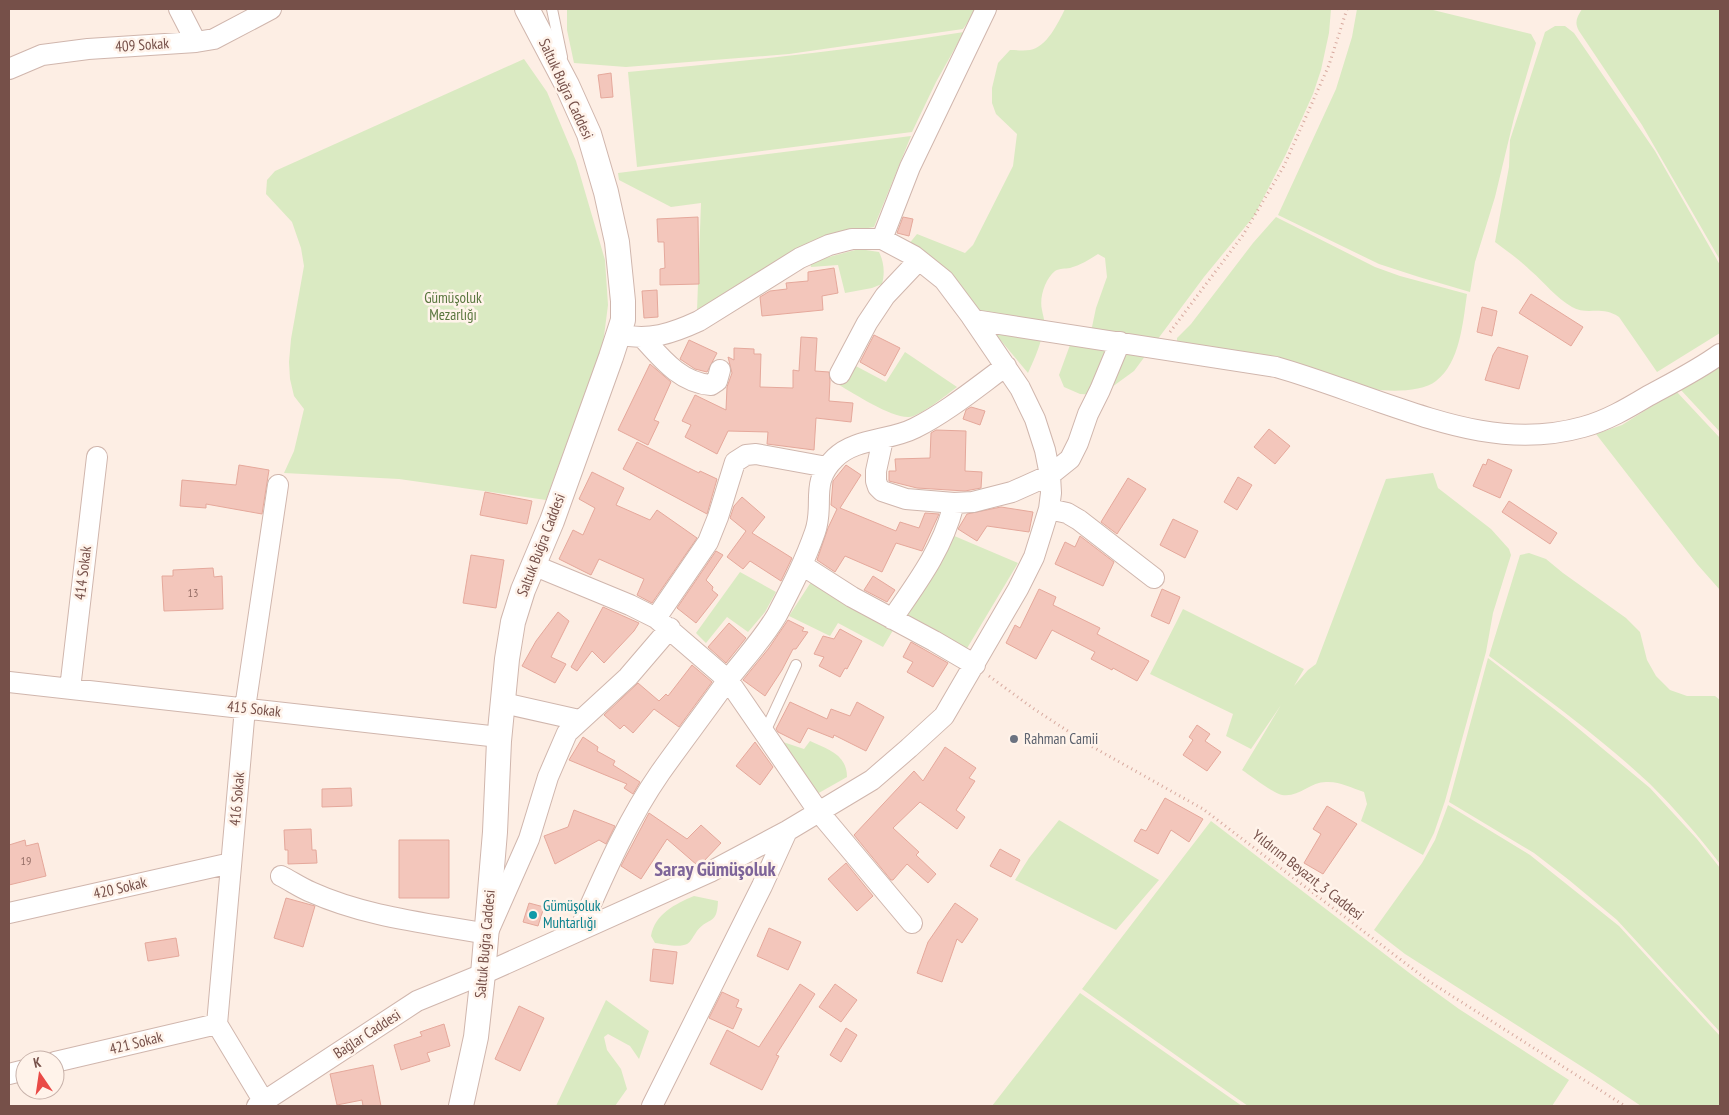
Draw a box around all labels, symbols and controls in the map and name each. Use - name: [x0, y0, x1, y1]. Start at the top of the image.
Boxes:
- street label: 409 Sokak: [114, 33, 170, 56]
- street label: Saltuk Buğra Caddesi: [535, 36, 598, 142]
- park label: Gümüşoluk Mezarlığı: [424, 288, 482, 324]
- street label: Saltuk Buğra Caddesi: [512, 491, 569, 599]
- street label: 414 Sokak: [70, 545, 95, 601]
- house number: 13: [188, 585, 198, 600]
- street label: 415 Sokak: [226, 696, 282, 721]
- place label: Rahman Camii: [1024, 729, 1098, 748]
- marker: Rahman Camii: [1008, 733, 1020, 745]
- street label: 416 Sokak: [225, 771, 248, 827]
- street label: Yıldırım Beyazıt_3 Caddesi: [1249, 825, 1368, 924]
- house number: 19: [21, 853, 31, 868]
- district label: Saray Gümüşoluk: [654, 856, 776, 882]
- street label: 420 Sokak: [91, 872, 148, 903]
- street label: Saltuk Buğra Caddesi: [470, 889, 499, 999]
- place label: Gümüşoluk Muhtarlığı: [543, 896, 601, 932]
- marker: Gümüşoluk Muhtarlığı: [527, 909, 539, 921]
- street label: Bağlar Caddesi: [329, 1005, 404, 1062]
- street label: 421 Sokak: [107, 1027, 165, 1058]
- north arrow: [15, 1050, 65, 1100]
- text: K: [32, 1053, 43, 1072]

